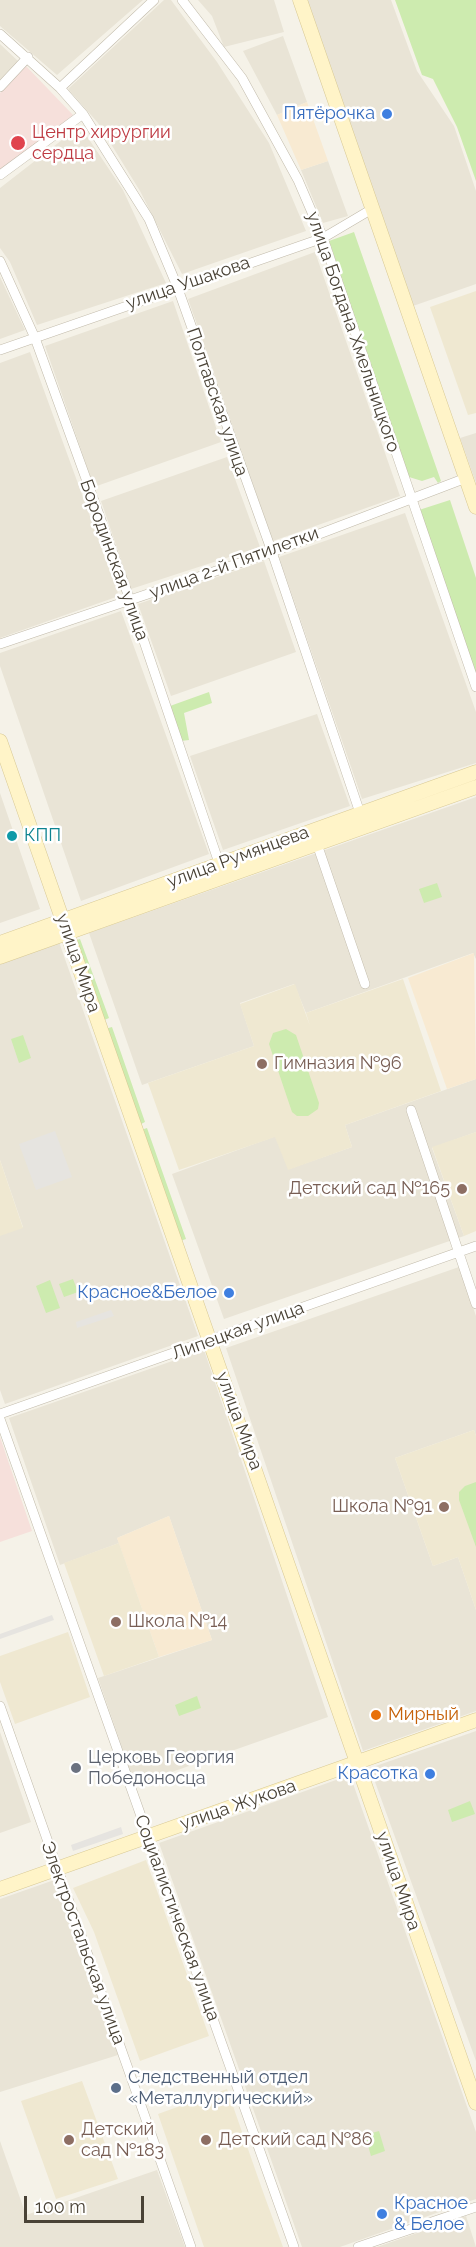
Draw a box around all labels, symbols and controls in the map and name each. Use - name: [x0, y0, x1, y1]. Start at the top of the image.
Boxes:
- place label: Пятёрочка: [283, 103, 375, 125]
- marker: Пятёрочка: [380, 107, 394, 121]
- place label: Центр хирургии сердца: [32, 122, 171, 164]
- marker: Центр хирургии сердца: [9, 134, 27, 152]
- street label: улица Богдана Хмельницкого: [302, 209, 404, 455]
- street label: улица Ушакова: [123, 252, 253, 314]
- street label: Полтавская улица: [181, 325, 253, 479]
- street label: Бородинская улица: [75, 477, 153, 643]
- street label: улица 2-й Пятилетки: [146, 522, 322, 604]
- street label: улица Румянцева: [164, 821, 312, 893]
- place label: КПП: [24, 825, 61, 847]
- marker: КПП: [5, 829, 19, 843]
- street label: улица Мира: [51, 911, 105, 1015]
- place label: Гимназия №96: [274, 1053, 402, 1075]
- marker: Гимназия №96: [255, 1057, 269, 1071]
- place label: Детский сад №165: [289, 1178, 450, 1200]
- marker: Детский сад №165: [455, 1182, 469, 1196]
- place label: Красное&Белое: [77, 1282, 217, 1304]
- marker: Красное&Белое: [222, 1286, 236, 1300]
- street label: Липецкая улица: [169, 1297, 307, 1365]
- street label: улица Мира: [211, 1369, 267, 1473]
- place label: Школа №91: [332, 1496, 432, 1518]
- marker: Школа №91: [437, 1500, 451, 1514]
- place label: Школа №14: [128, 1611, 227, 1633]
- marker: Школа №14: [109, 1615, 123, 1629]
- place label: Мирный: [388, 1704, 459, 1726]
- marker: Мирный: [369, 1708, 383, 1722]
- place label: Церковь Георгия Победоносца: [88, 1747, 234, 1790]
- marker: Церковь Георгия Победоносца: [69, 1761, 83, 1775]
- place label: Красотка: [337, 1763, 418, 1785]
- marker: Красотка: [423, 1767, 437, 1781]
- street label: улица Жукова: [177, 1775, 299, 1835]
- street label: Социалистическая улица: [130, 1812, 224, 2024]
- street label: улица Мира: [371, 1829, 425, 1933]
- street label: Электростальская улица: [36, 1839, 130, 2047]
- place label: Следственный отдел «Металлургический»: [128, 2067, 313, 2110]
- marker: Следственный отдел «Металлургический»: [109, 2081, 123, 2095]
- place label: Детский сад №183: [81, 2119, 164, 2162]
- place label: Детский сад №86: [218, 2129, 373, 2151]
- marker: Детский сад №183: [62, 2133, 76, 2147]
- marker: Детский сад №86: [199, 2133, 213, 2147]
- scale bar: [27, 2184, 147, 2222]
- place label: Красное & Белое: [394, 2193, 468, 2236]
- text: 100 m: [35, 2196, 86, 2217]
- marker: Красное & Белое: [375, 2207, 389, 2221]

